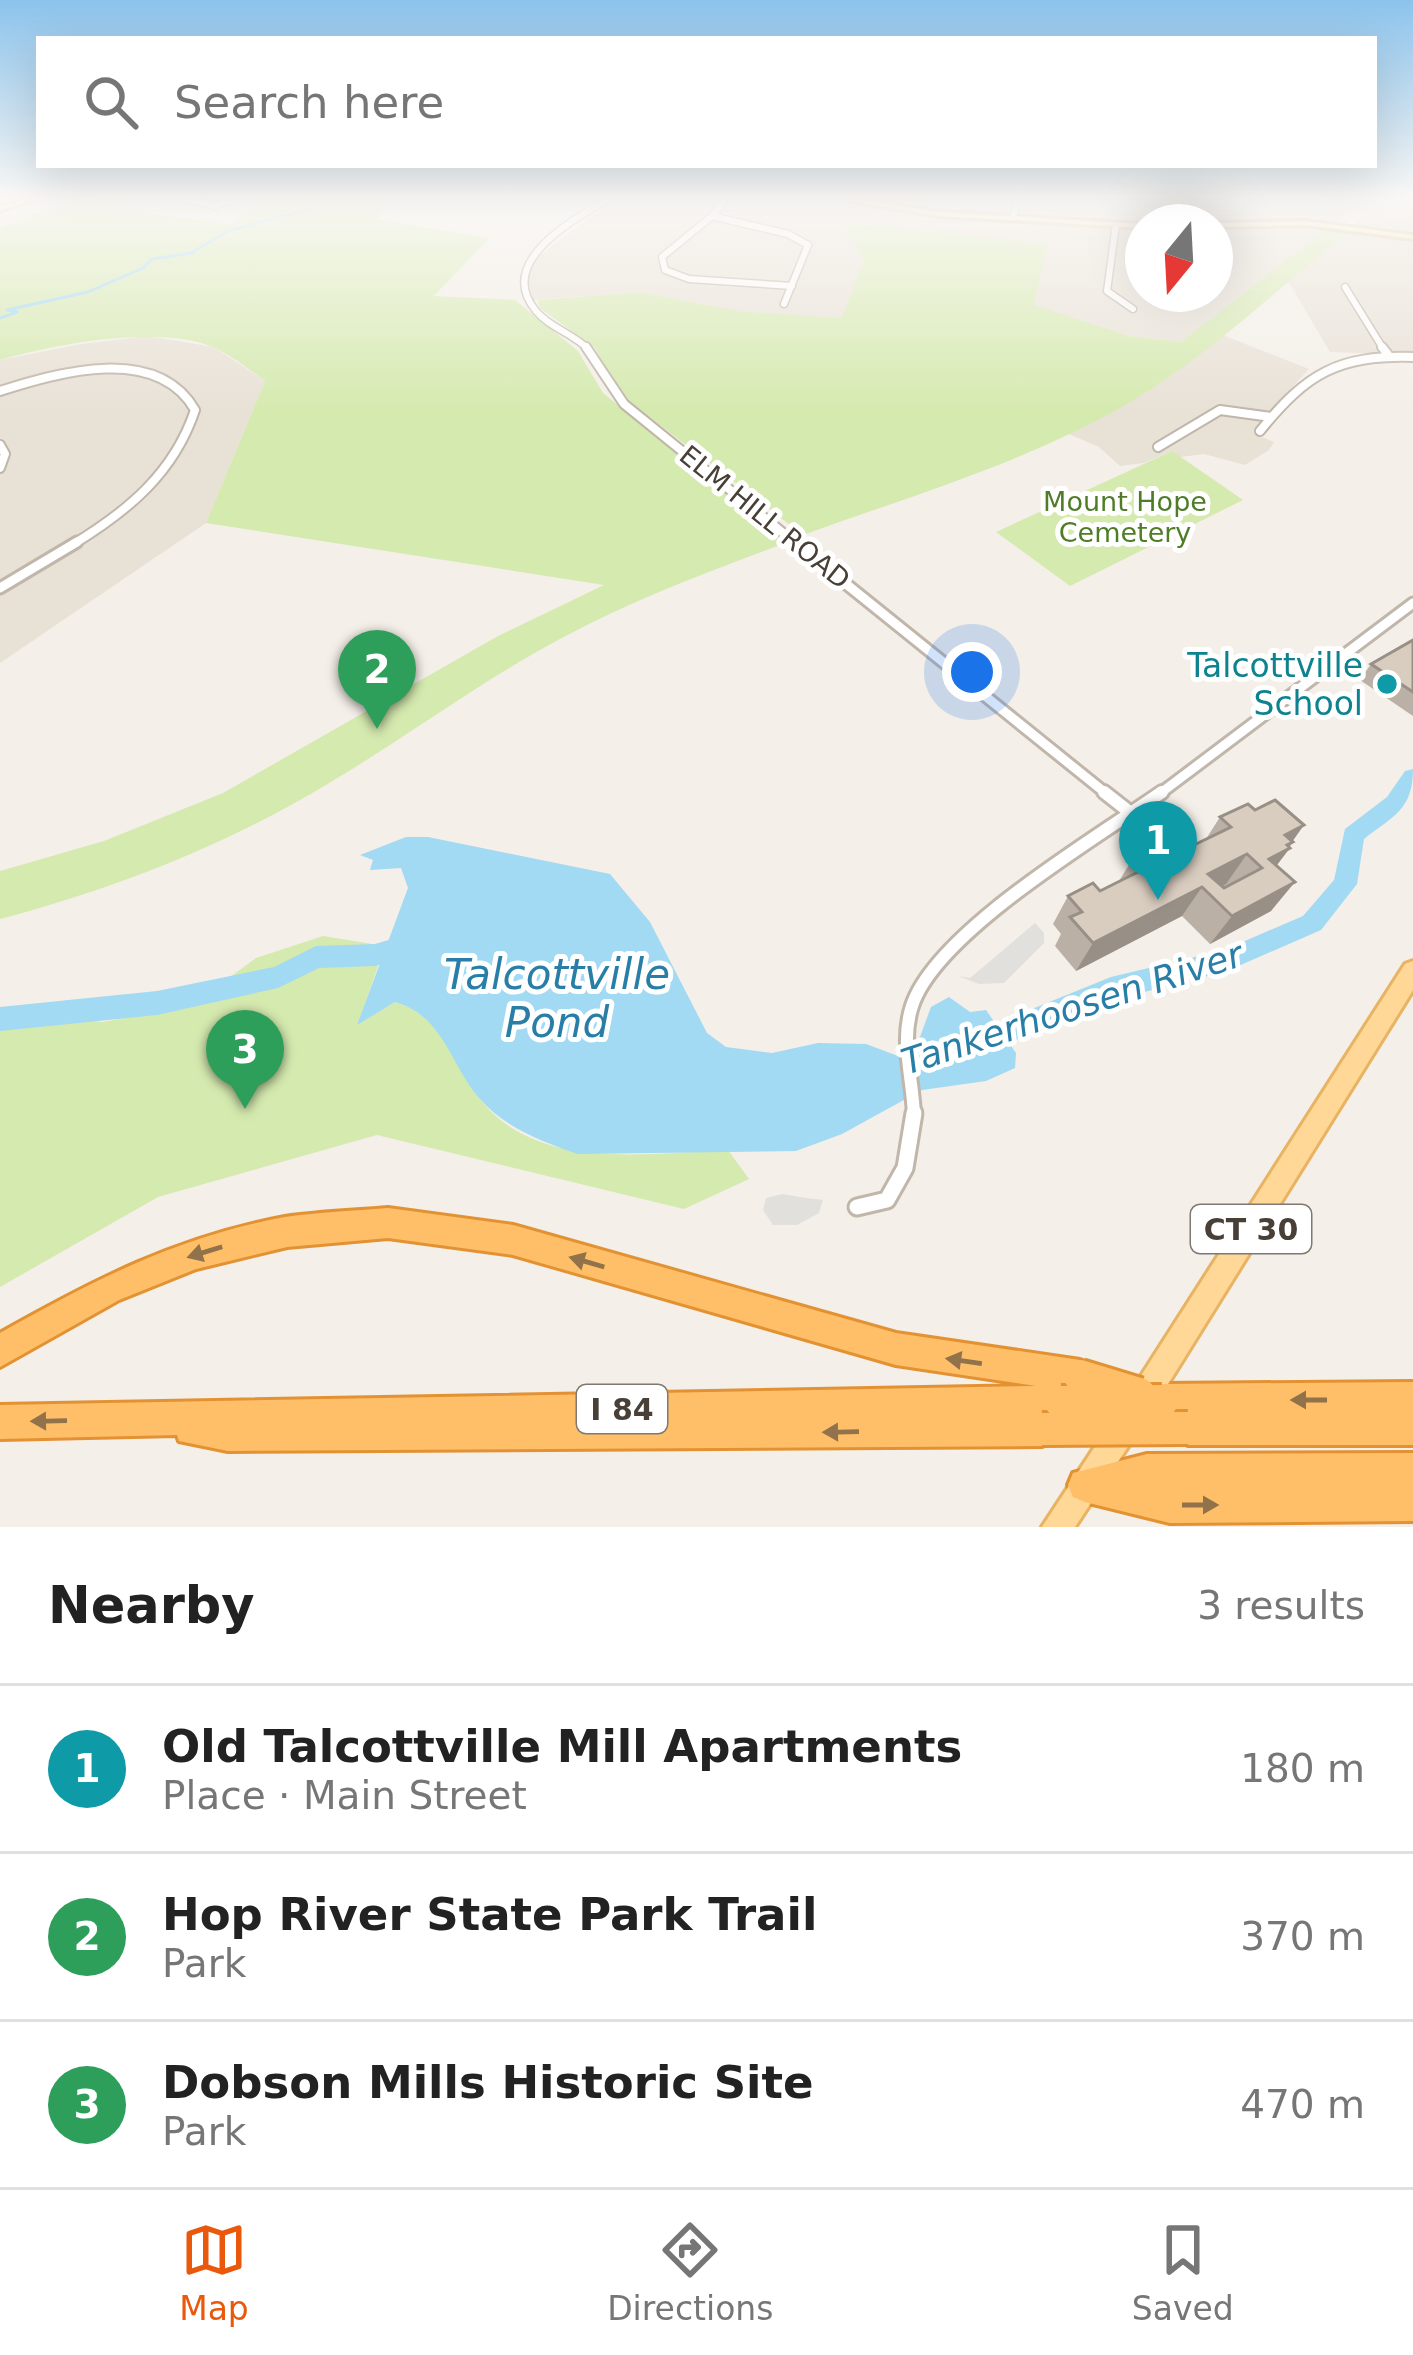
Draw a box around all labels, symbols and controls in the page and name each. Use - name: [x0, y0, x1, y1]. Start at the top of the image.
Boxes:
- search box: [36, 36, 1377, 168]
- icon: search: [78, 69, 144, 135]
- text: Search here: [174, 76, 444, 129]
- north arrow: [1125, 204, 1233, 312]
- street label: ELM HILL ROAD: [674, 439, 856, 595]
- park label: Mount Hope Cemetery: [1043, 486, 1207, 548]
- pin: 2: [338, 630, 416, 729]
- your location: [942, 642, 1002, 702]
- place label: Talcottville School: [1186, 646, 1363, 723]
- marker: Talcottville School: [1374, 671, 1400, 697]
- pin: 1: [1119, 801, 1197, 900]
- water label: Tankerhoosen River: [896, 933, 1250, 1083]
- water label: Talcottville Pond: [444, 950, 670, 1047]
- pin: 3: [206, 1010, 284, 1109]
- road number: CT 30: [1191, 1205, 1311, 1253]
- one-way arrow: [186, 1244, 222, 1262]
- one-way arrow: [568, 1251, 605, 1270]
- one-way arrow: [945, 1351, 982, 1370]
- road number: I 84: [577, 1385, 667, 1433]
- one-way arrow: [1289, 1390, 1327, 1410]
- one-way arrow: [29, 1412, 67, 1431]
- one-way arrow: [821, 1422, 859, 1441]
- one-way arrow: [1182, 1495, 1220, 1515]
- text: Nearby: [48, 1576, 255, 1635]
- text: 3 results: [1197, 1583, 1365, 1628]
- text: Old Talcottville Mill Apartments: [162, 1720, 962, 1773]
- text: 1: [73, 1746, 101, 1791]
- text: 180 m: [1240, 1746, 1365, 1791]
- text: Place · Main Street: [162, 1773, 527, 1818]
- text: Hop River State Park Trail: [162, 1888, 817, 1941]
- text: 2: [73, 1914, 101, 1959]
- text: 370 m: [1240, 1914, 1365, 1959]
- text: Park: [162, 1941, 246, 1986]
- text: Dobson Mills Historic Site: [162, 2056, 814, 2109]
- text: 3: [73, 2082, 101, 2127]
- text: 470 m: [1240, 2082, 1365, 2127]
- text: Park: [162, 2109, 246, 2154]
- tab: Map: [179, 2217, 249, 2328]
- tab: Directions: [607, 2217, 773, 2328]
- tab: Saved: [1132, 2217, 1234, 2328]

